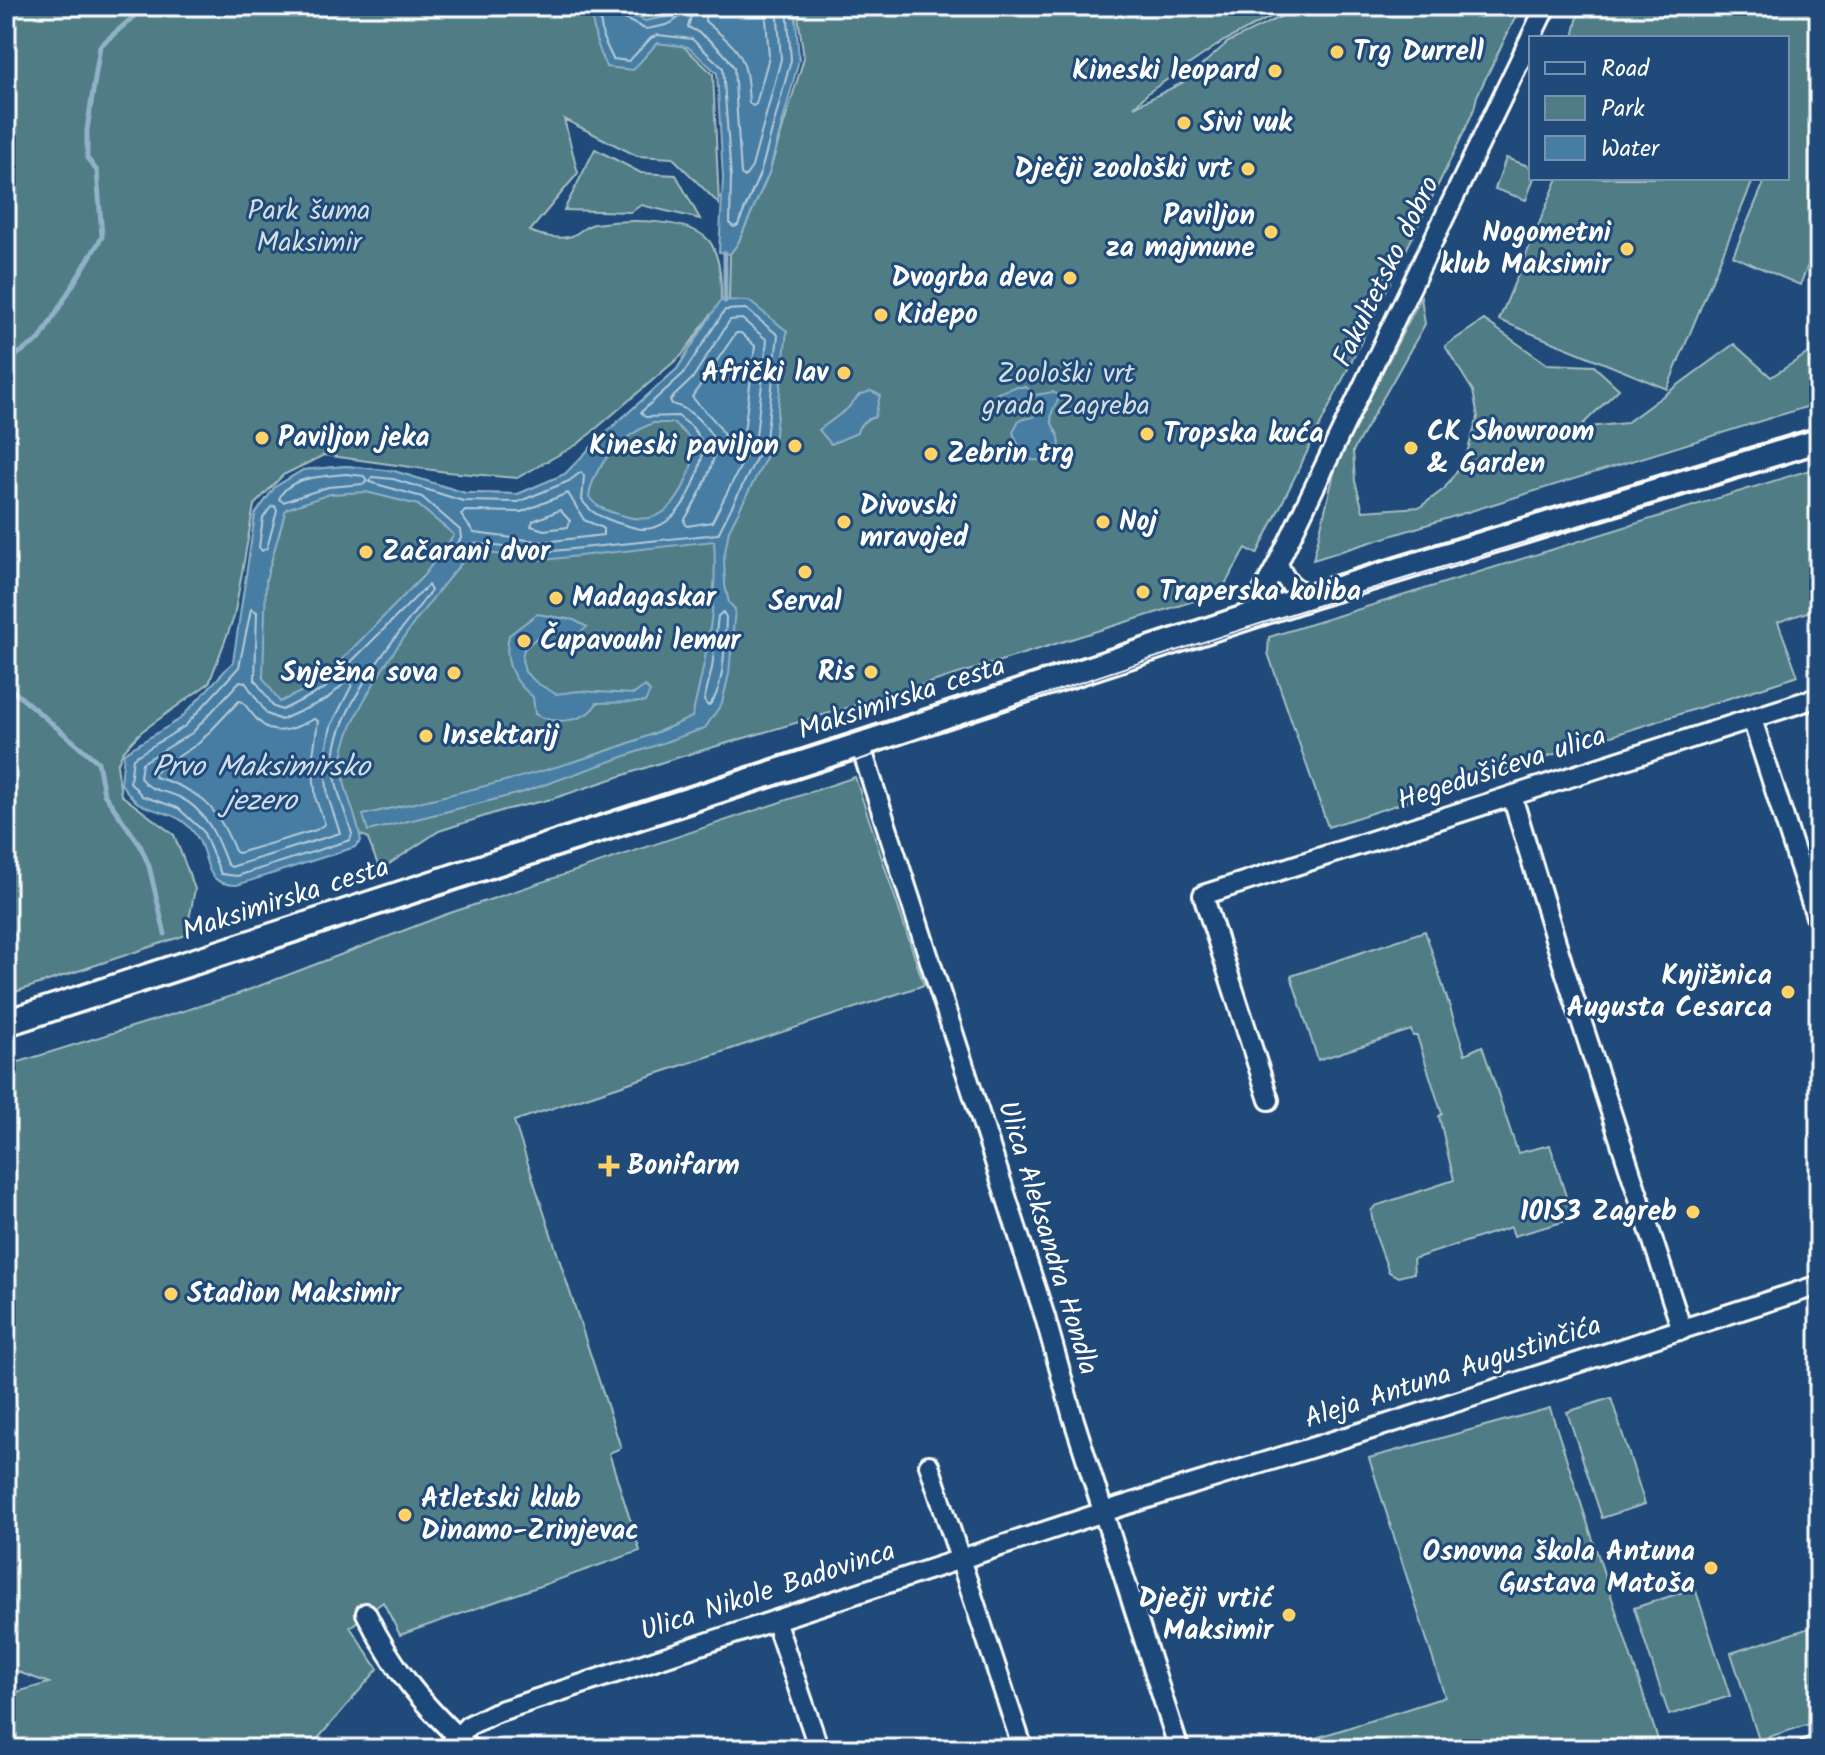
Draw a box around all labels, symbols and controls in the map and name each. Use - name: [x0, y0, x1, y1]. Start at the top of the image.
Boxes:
- place label: Trg Durrell: [1353, 30, 1484, 75]
- legend: [1529, 36, 1789, 180]
- marker: Trg Durrell: [1328, 43, 1346, 61]
- place label: Kineski leopard: [1072, 49, 1260, 94]
- text: Road: [1601, 50, 1650, 89]
- marker: Kineski leopard: [1266, 62, 1284, 80]
- text: Park: [1601, 90, 1645, 129]
- place label: Sivi vuk: [1200, 101, 1293, 146]
- marker: Sivi vuk: [1175, 114, 1193, 132]
- text: Water: [1601, 130, 1661, 169]
- place label: Dječji zoološki vrt: [1015, 147, 1232, 192]
- marker: Dječji zoološki vrt: [1239, 160, 1257, 178]
- street label: Fakultetsko dobro: [1321, 169, 1453, 375]
- park label: Park šuma Maksimir: [248, 189, 370, 266]
- place label: Paviljon za majmune: [1106, 194, 1255, 271]
- place label: Nogometni klub Maksimir: [1440, 211, 1613, 288]
- marker: Paviljon za majmune: [1262, 223, 1280, 241]
- marker: Nogometni klub Maksimir: [1618, 240, 1636, 258]
- place label: Dvogrba deva: [891, 256, 1054, 301]
- marker: Dvogrba deva: [1061, 269, 1079, 287]
- place label: Kidepo: [897, 293, 978, 338]
- marker: Kidepo: [872, 306, 890, 324]
- place label: Afrički lav: [702, 351, 829, 396]
- park label: Zoološki vrt grada Zagreba: [981, 352, 1150, 429]
- marker: Afrički lav: [835, 364, 853, 382]
- place label: CK Showroom & Garden: [1427, 410, 1594, 487]
- place label: Tropska kuća: [1163, 412, 1324, 457]
- place label: Paviljon jeka: [278, 416, 430, 461]
- place label: Kineski paviljon: [589, 424, 779, 469]
- marker: Tropska kuća: [1138, 425, 1156, 443]
- marker: Paviljon jeka: [253, 429, 271, 447]
- place label: Zebrin trg: [947, 432, 1075, 477]
- marker: Kineski paviljon: [786, 437, 804, 455]
- marker: CK Showroom & Garden: [1402, 439, 1420, 457]
- marker: Zebrin trg: [922, 445, 940, 463]
- place label: Divovski mravojed: [860, 484, 969, 561]
- place label: Noj: [1119, 500, 1158, 545]
- marker: Divovski mravojed: [835, 513, 853, 531]
- marker: Noj: [1094, 513, 1112, 531]
- place label: Začarani dvor: [382, 530, 552, 575]
- marker: Začarani dvor: [357, 543, 375, 561]
- marker: Serval: [796, 563, 814, 581]
- place label: Traperska koliba: [1159, 570, 1361, 615]
- place label: Madagaskar: [572, 576, 718, 621]
- place label: Serval: [769, 580, 842, 625]
- marker: Traperska koliba: [1134, 583, 1152, 601]
- marker: Madagaskar: [547, 589, 565, 607]
- place label: Čupavouhi lemur: [540, 619, 742, 664]
- marker: Čupavouhi lemur: [515, 632, 533, 650]
- street label: Maksimirska cesta: [793, 644, 1011, 754]
- place label: Ris: [818, 650, 855, 695]
- place label: Snježna sova: [281, 651, 438, 696]
- marker: Ris: [862, 663, 880, 681]
- marker: Snježna sova: [445, 664, 463, 682]
- place label: Insektarij: [442, 714, 560, 759]
- street label: Hegedušićeva ulica: [1392, 714, 1612, 824]
- marker: Insektarij: [417, 727, 435, 745]
- water label: Prvo Maksimirsko jezero: [152, 744, 372, 826]
- street label: Maksimirska cesta: [177, 845, 395, 955]
- place label: Knjižnica Augusta Cesarca: [1567, 954, 1772, 1031]
- marker: Knjižnica Augusta Cesarca: [1779, 983, 1797, 1001]
- street label: Ulica Aleksandra Hondla: [984, 1095, 1110, 1381]
- place label: Bonifarm: [627, 1144, 740, 1189]
- marker: Bonifarm: [598, 1155, 620, 1177]
- place label: 10153 Zagreb: [1520, 1190, 1677, 1235]
- marker: 10153 Zagreb: [1684, 1203, 1702, 1221]
- place label: Stadion Maksimir: [187, 1272, 403, 1317]
- marker: Stadion Maksimir: [162, 1285, 180, 1303]
- street label: Aleja Antuna Augustinčića: [1299, 1304, 1607, 1442]
- place label: Atletski klub Dinamo-Zrinjevac: [421, 1477, 639, 1554]
- marker: Atletski klub Dinamo-Zrinjevac: [396, 1506, 414, 1524]
- street label: Ulica Nikole Badovinca: [635, 1530, 901, 1654]
- place label: Osnovna škola Antuna Gustava Matoša: [1423, 1530, 1695, 1607]
- marker: Osnovna škola Antuna Gustava Matoša: [1702, 1559, 1720, 1577]
- place label: Dječji vrtić Maksimir: [1139, 1577, 1275, 1654]
- marker: Dječji vrtić Maksimir: [1280, 1606, 1298, 1624]

